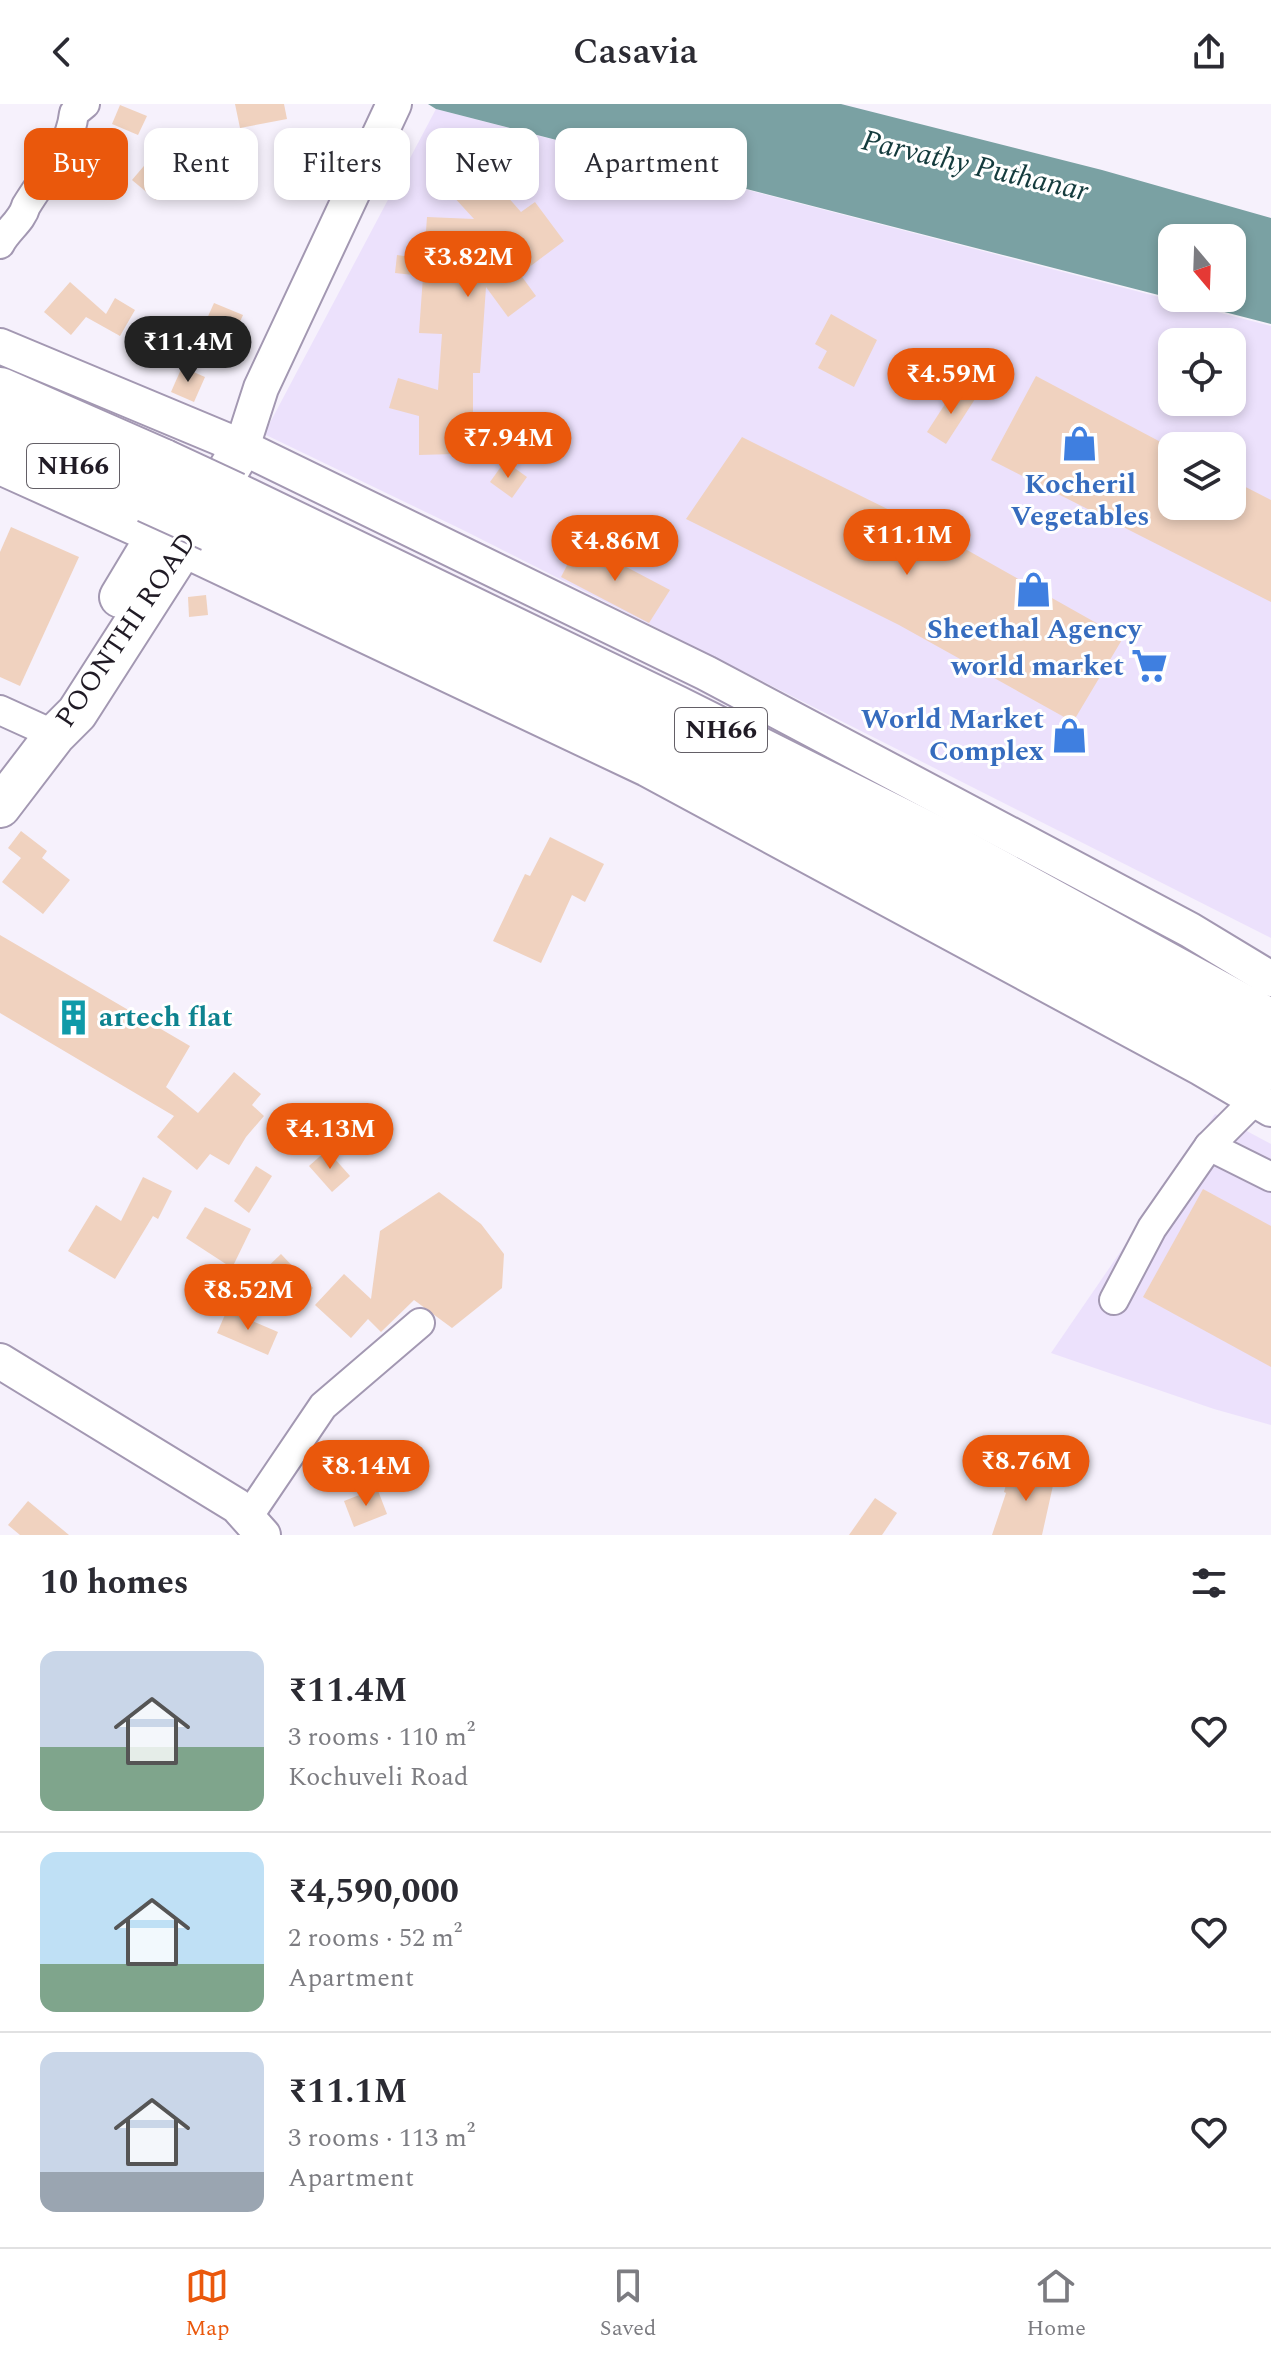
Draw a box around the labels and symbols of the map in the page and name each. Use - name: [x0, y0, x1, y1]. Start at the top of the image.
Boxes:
- water label: Parvathy Puthanar: [857, 118, 1093, 215]
- north arrow: [1158, 224, 1246, 312]
- pin: ₹3.82M: [403, 231, 533, 299]
- pin: ₹11.4M: [123, 316, 253, 384]
- pin: ₹4.59M: [886, 348, 1016, 416]
- pin: ₹7.94M: [443, 412, 573, 480]
- shop icon: Kocheril Vegetables: [1061, 425, 1099, 463]
- road number: NH66: [27, 444, 119, 488]
- place label: Kocheril Vegetables: [1010, 463, 1150, 538]
- pin: ₹11.1M: [842, 509, 972, 577]
- pin: ₹4.86M: [550, 515, 680, 583]
- street label: POONTHI ROAD: [44, 523, 208, 737]
- shop icon: Sheethal Agency: [1015, 570, 1053, 608]
- place label: Sheethal Agency: [927, 608, 1143, 651]
- place label: world market: [949, 645, 1124, 688]
- supermarket icon: world market: [1131, 647, 1169, 685]
- place label: World Market Complex: [861, 698, 1044, 773]
- road number: NH66: [675, 708, 767, 752]
- shop icon: World Market Complex: [1051, 716, 1089, 754]
- place label: artech flat: [99, 996, 233, 1039]
- building icon: artech flat: [54, 998, 92, 1036]
- pin: ₹4.13M: [265, 1103, 395, 1171]
- pin: ₹8.52M: [183, 1264, 313, 1332]
- pin: ₹8.76M: [961, 1435, 1091, 1503]
- pin: ₹8.14M: [301, 1440, 431, 1508]

